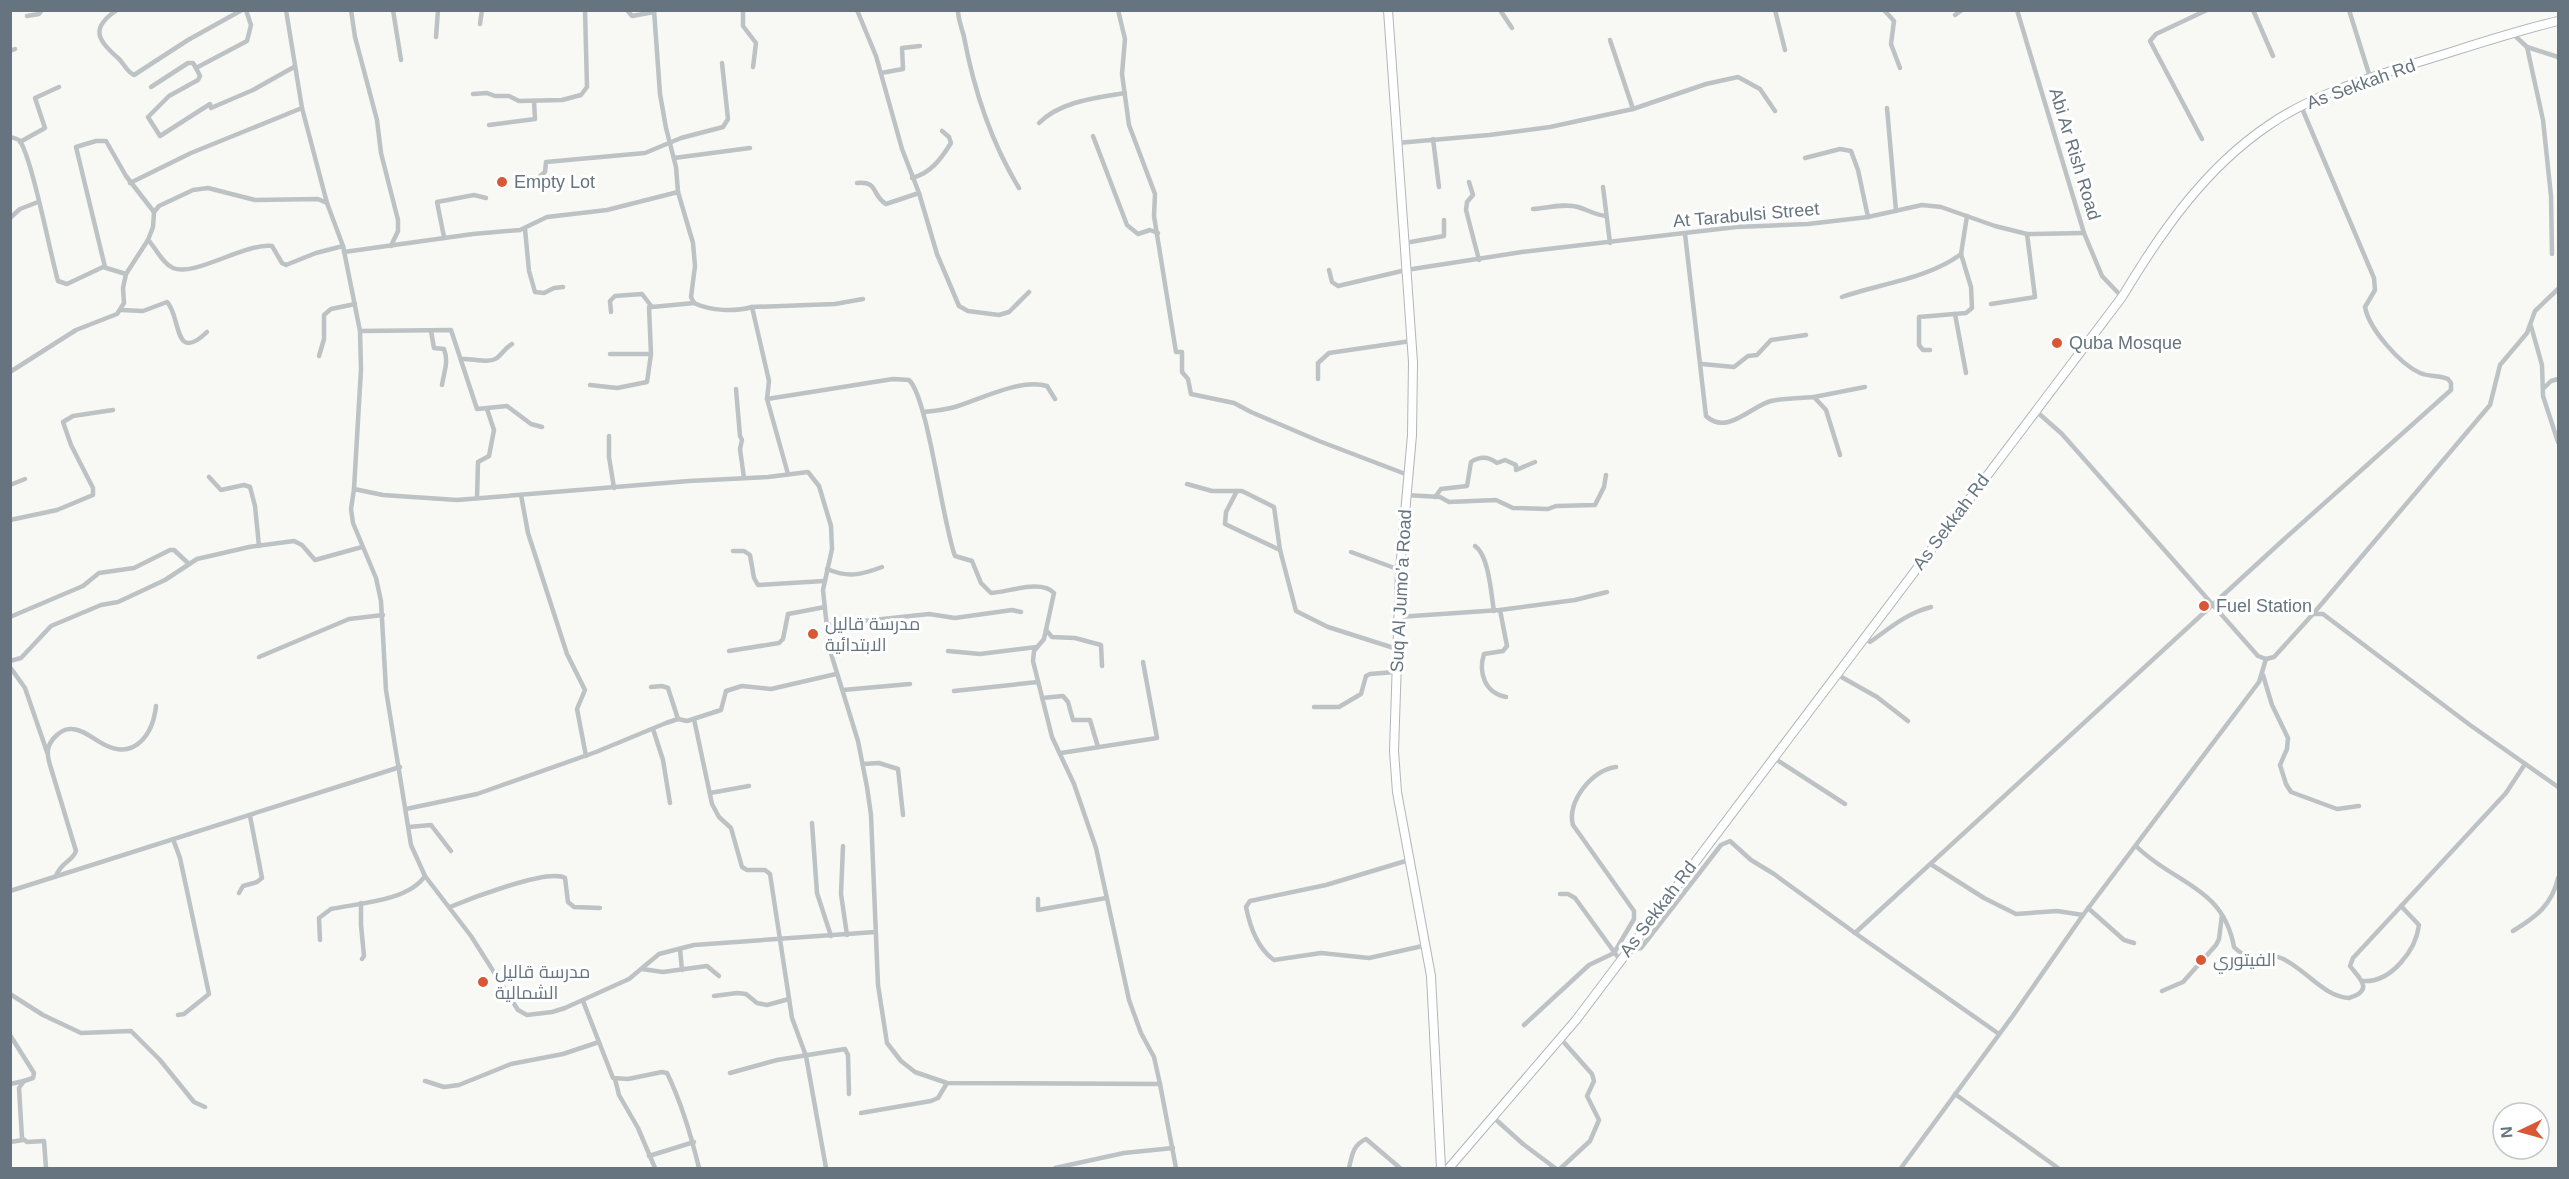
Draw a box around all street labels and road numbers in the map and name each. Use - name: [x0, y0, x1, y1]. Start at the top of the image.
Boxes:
- street label: As Sekkah Rd: [2304, 55, 2418, 113]
- street label: Abi Ar Rish Road: [2045, 86, 2105, 222]
- street label: At Tarabulsi Street: [1672, 199, 1820, 231]
- street label: As Sekkah Rd: [1909, 470, 1993, 574]
- street label: Suq Al Jumo’a Road: [1387, 509, 1415, 673]
- street label: As Sekkah Rd: [1616, 857, 1700, 961]

